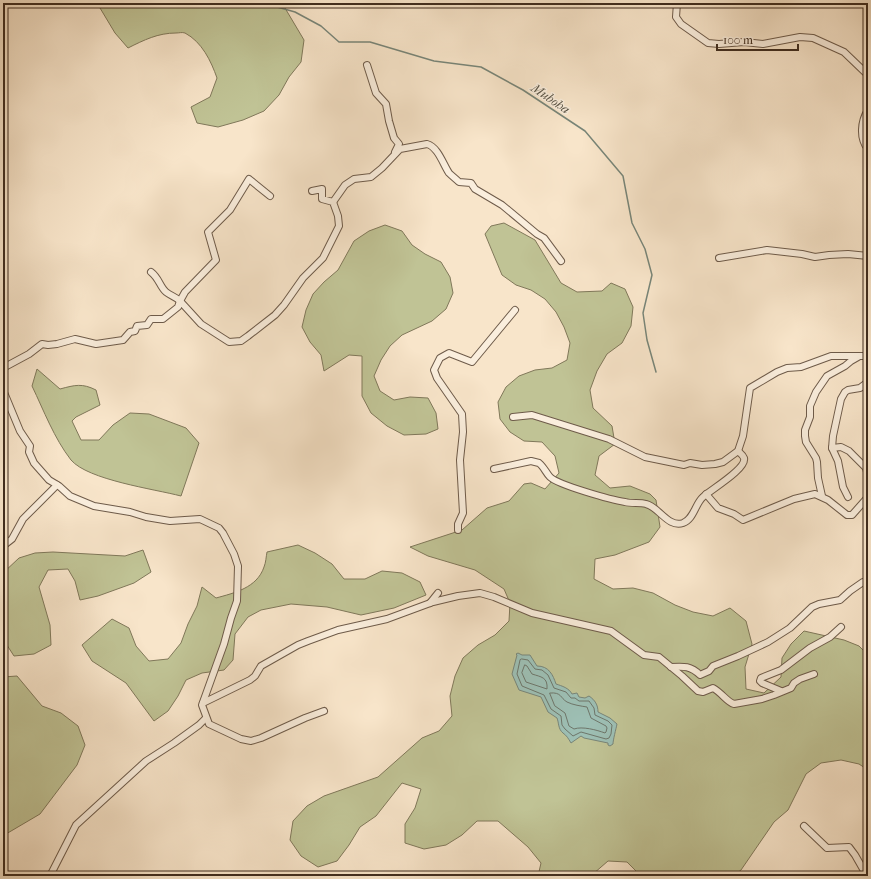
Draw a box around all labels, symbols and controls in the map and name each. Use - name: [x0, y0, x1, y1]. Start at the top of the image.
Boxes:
- scale bar: [717, 26, 798, 52]
- text: 100 m: [723, 33, 753, 47]
- water label: Muboha: [528, 79, 573, 117]

